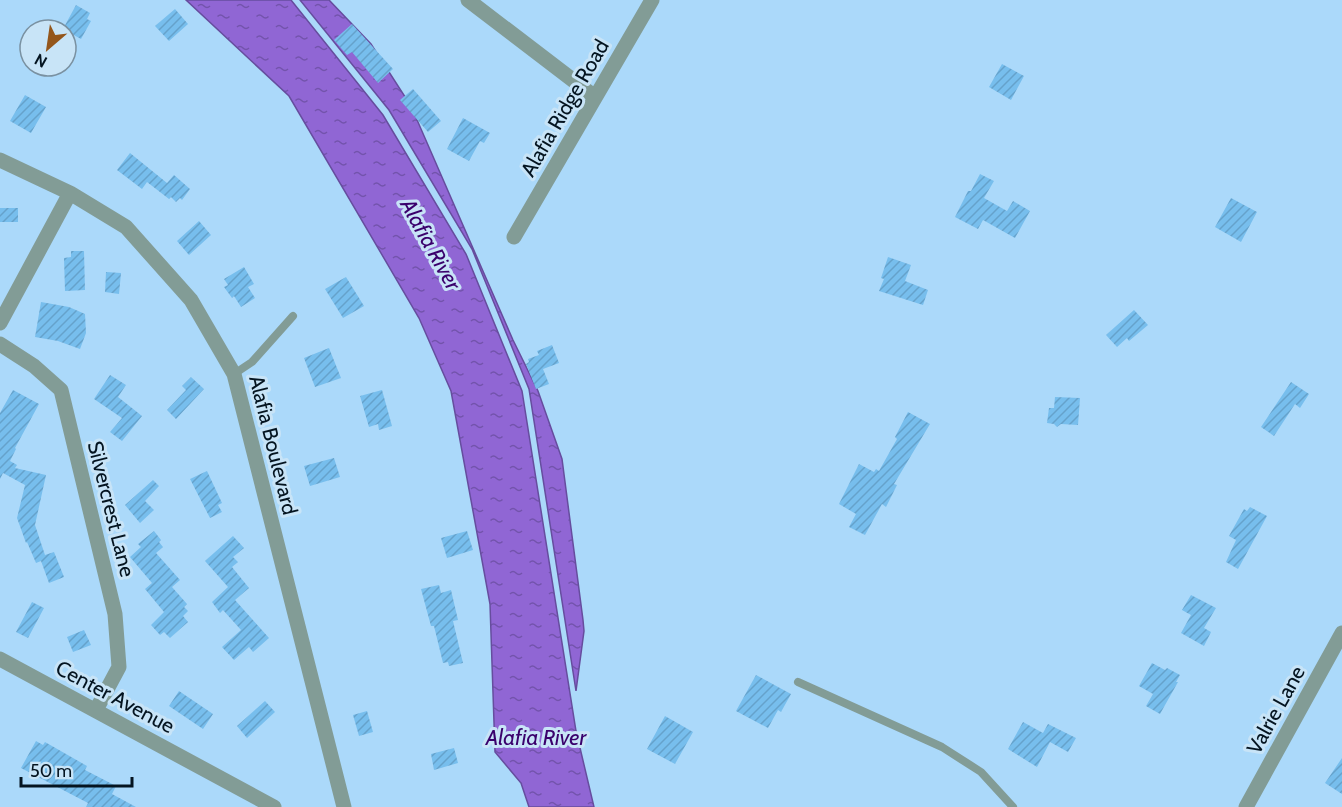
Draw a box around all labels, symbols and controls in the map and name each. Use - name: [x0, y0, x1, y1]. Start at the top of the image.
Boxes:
- north arrow: [18, 18, 78, 78]
- street label: Alafia Ridge Road: [515, 35, 614, 181]
- text: N: [31, 50, 51, 72]
- water label: Alafia River: [394, 193, 467, 296]
- street label: Alafia Boulevard: [244, 373, 303, 517]
- street label: Silvercrest Lane: [83, 438, 140, 580]
- street label: Center Avenue: [52, 655, 179, 738]
- street label: Valrie Lane: [1241, 661, 1310, 758]
- water label: Alafia River: [485, 724, 587, 751]
- scale bar: [21, 750, 132, 788]
- text: 50 m: [30, 760, 72, 782]

